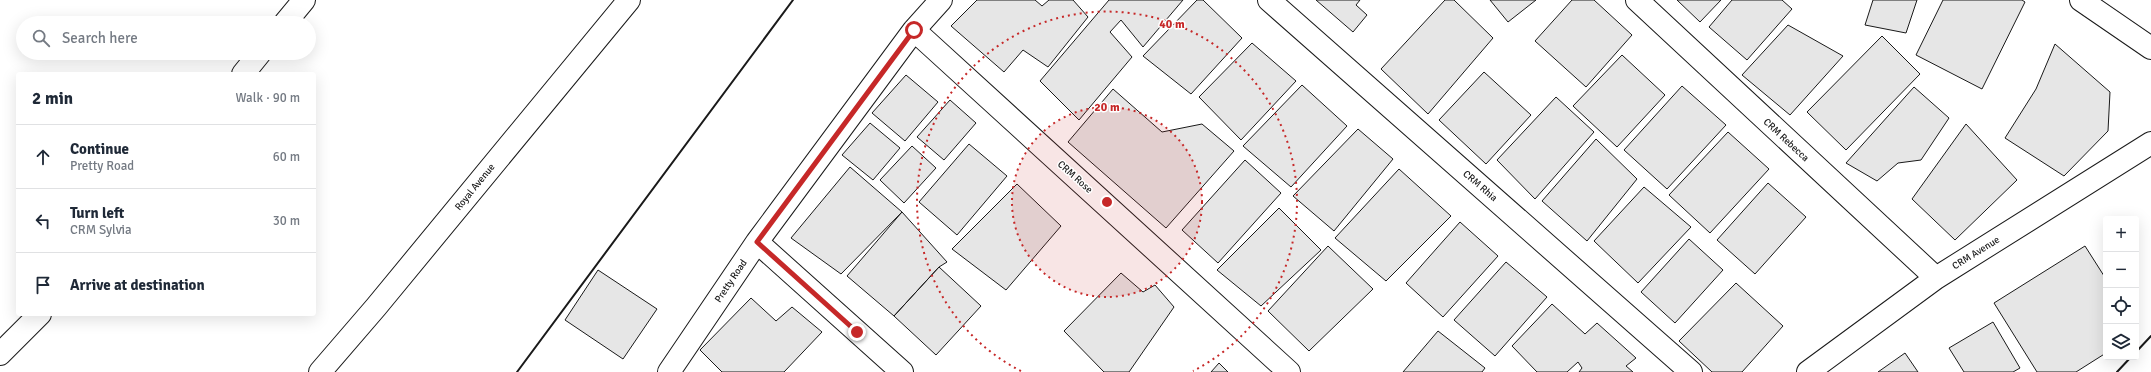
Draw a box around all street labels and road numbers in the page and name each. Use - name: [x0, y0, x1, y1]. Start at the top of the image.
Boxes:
- street label: CRM Rebecca: [1761, 116, 1811, 164]
- street label: CRM Rose: [1055, 158, 1095, 196]
- street label: Royal Avenue: [452, 161, 498, 213]
- street label: CRM Rhia: [1460, 168, 1500, 204]
- street label: CRM Avenue: [1950, 234, 2002, 272]
- street label: Pretty Road: [712, 257, 750, 305]

